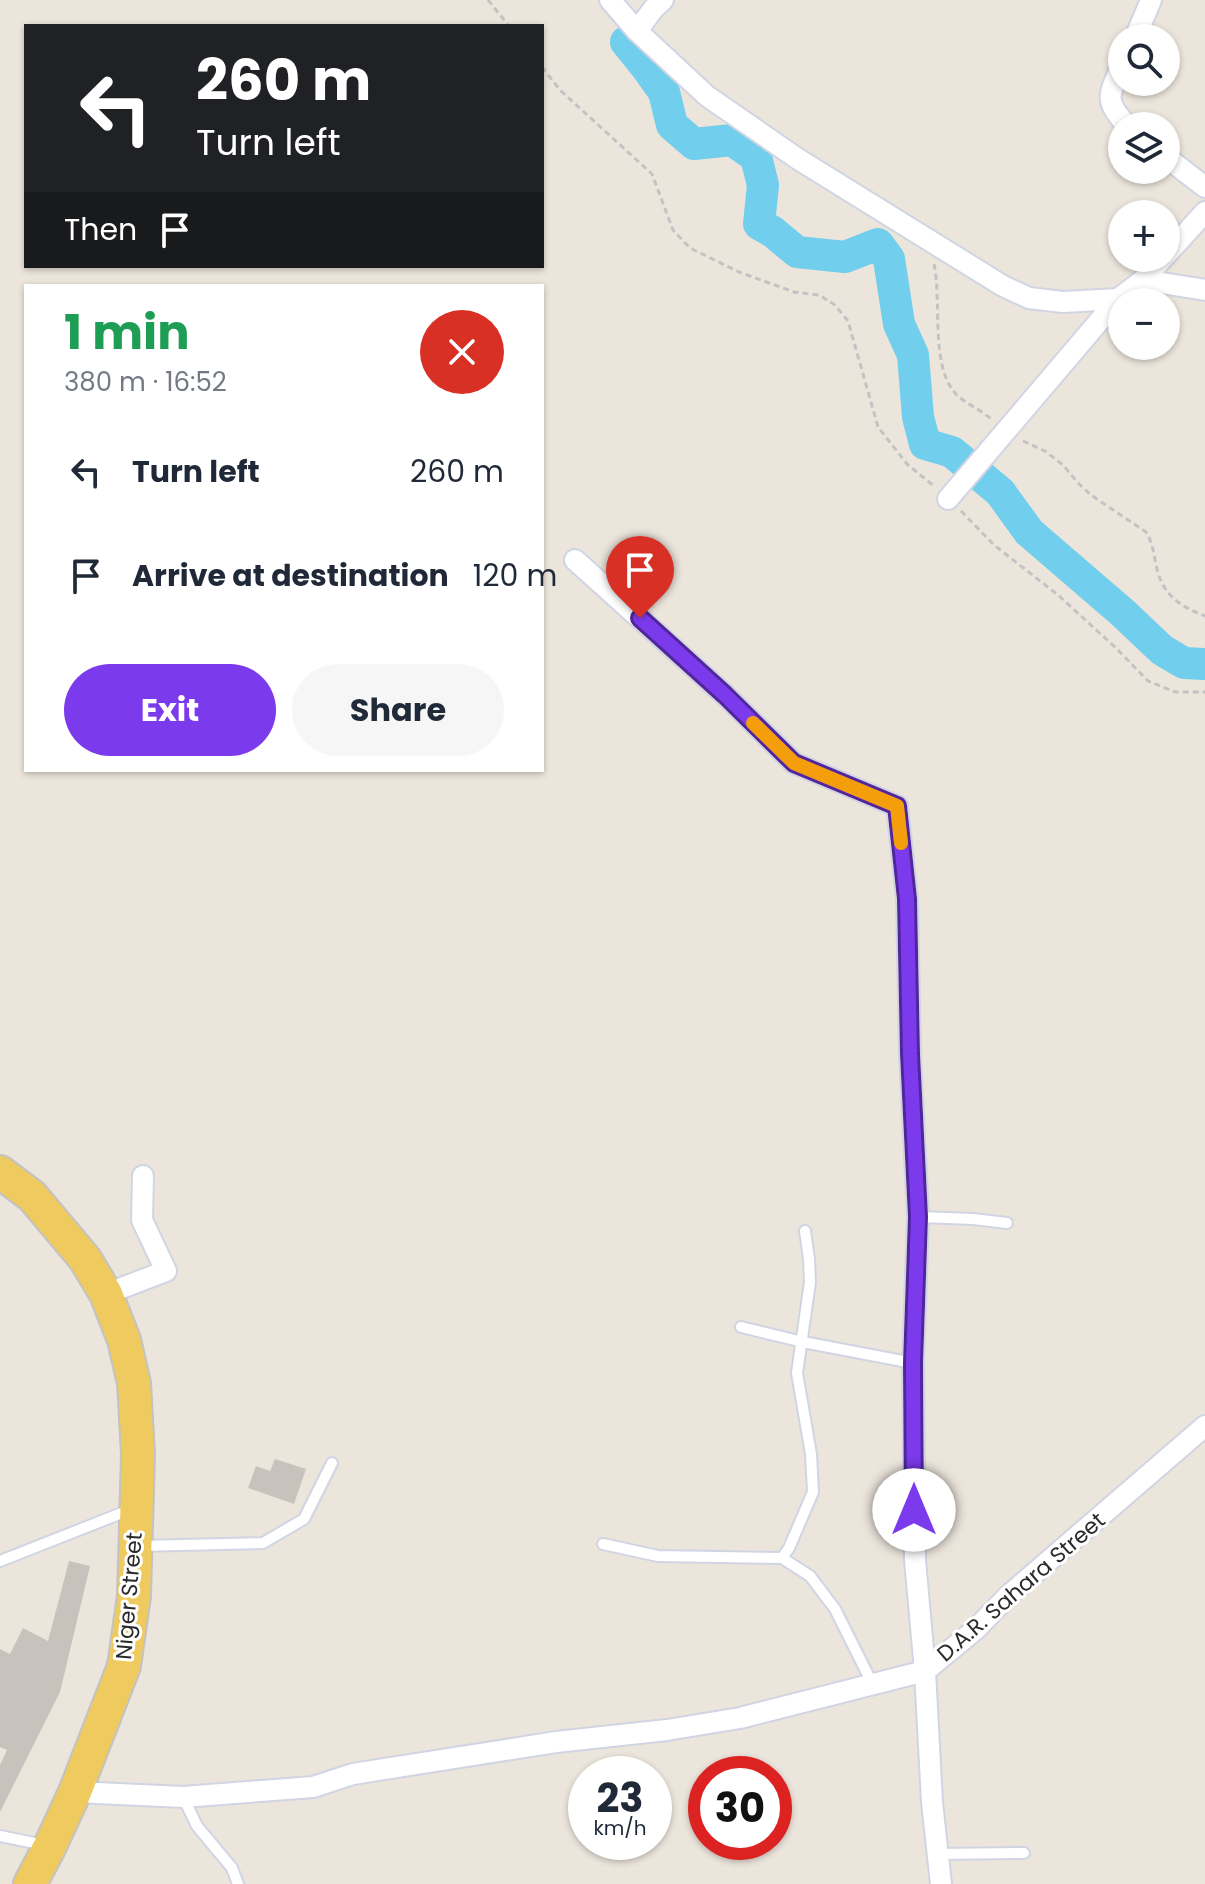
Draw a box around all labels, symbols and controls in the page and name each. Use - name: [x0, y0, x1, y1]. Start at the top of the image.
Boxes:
- map controls: [1108, 24, 1180, 360]
- button: search: [1108, 24, 1180, 96]
- text: 260 m: [196, 41, 371, 120]
- icon: left: [64, 56, 168, 160]
- button: layers: [1108, 112, 1180, 184]
- text: Turn left: [196, 117, 341, 168]
- button: +: [1108, 200, 1180, 272]
- text: Then: [64, 208, 137, 251]
- icon: arrive: [153, 208, 197, 252]
- button: −: [1108, 288, 1180, 360]
- text: 1 min: [64, 299, 190, 366]
- button: close: [420, 310, 504, 394]
- text: 380 m · 16:52: [64, 364, 227, 400]
- icon: left: [64, 450, 108, 494]
- text: Turn left: [132, 450, 260, 493]
- text: 260 m: [410, 450, 504, 493]
- pin: [606, 536, 674, 618]
- icon: arrive: [618, 548, 662, 592]
- icon: arrive: [64, 554, 108, 598]
- text: Arrive at destination: [132, 554, 449, 597]
- text: 120 m: [473, 554, 557, 597]
- button: Exit: [64, 664, 276, 756]
- button: Share: [292, 664, 504, 756]
- position arrow: [872, 1468, 956, 1552]
- street label: D.A.R. Sahara Street: [930, 1505, 1112, 1669]
- street label: Niger Street: [108, 1531, 150, 1661]
- speed limit sign: 30: [688, 1756, 792, 1860]
- text: 23: [596, 1770, 644, 1826]
- text: km/h: [593, 1814, 647, 1842]

